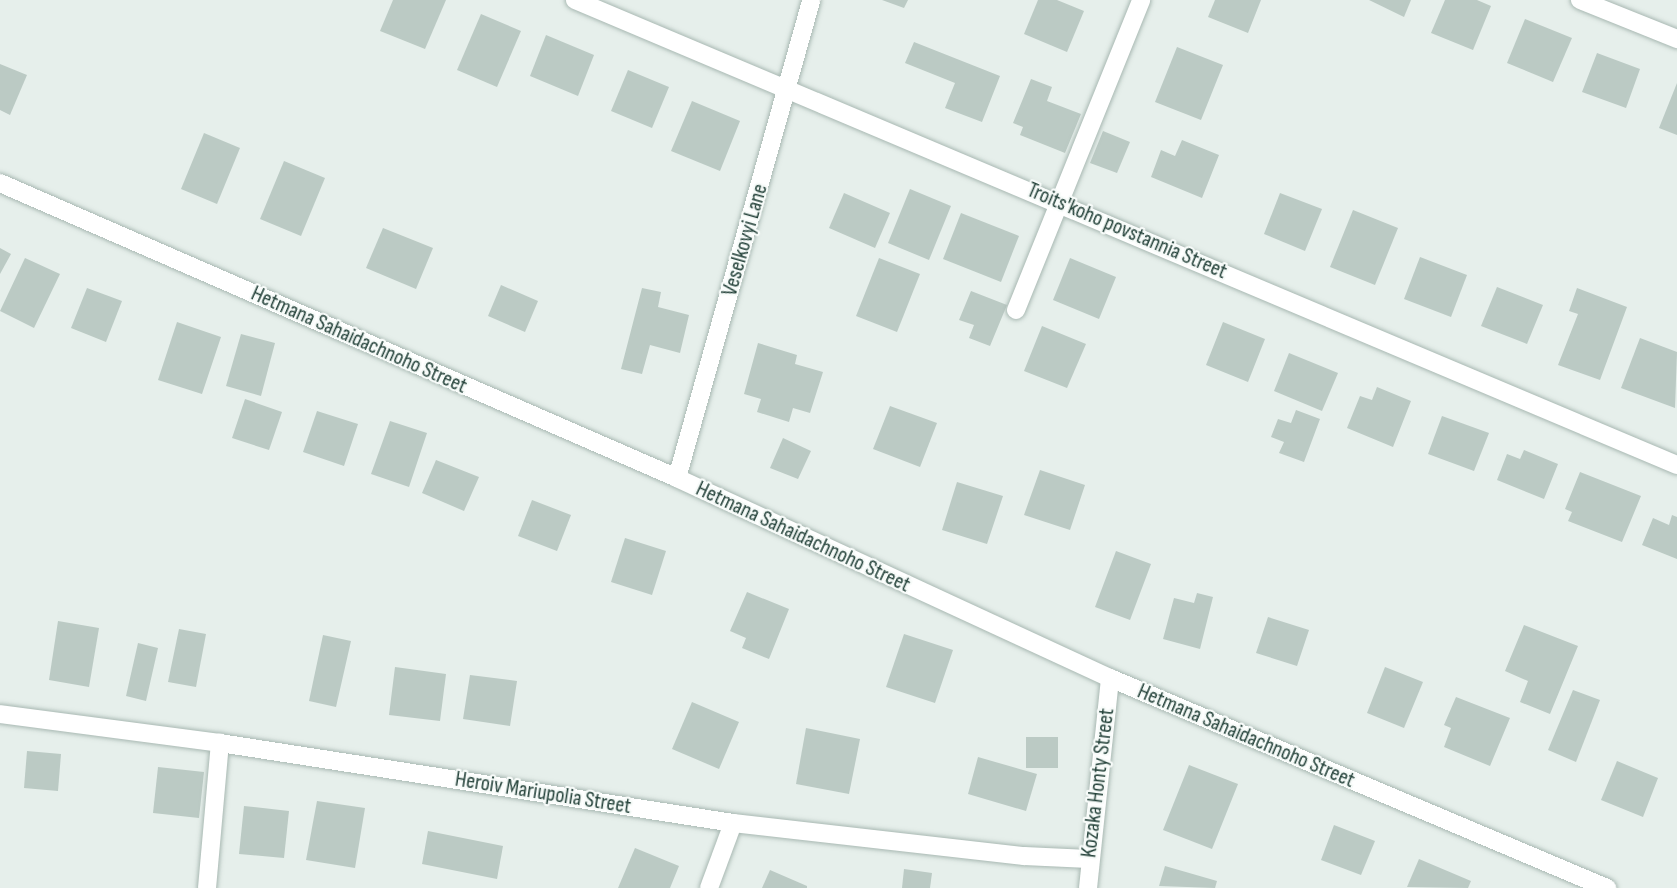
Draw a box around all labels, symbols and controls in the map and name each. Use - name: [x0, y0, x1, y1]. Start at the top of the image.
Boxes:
- street label: Troits'koho povstannia Street: [1023, 177, 1231, 285]
- street label: Veselkovyi Lane: [716, 181, 774, 299]
- street label: Hetmana Sahaidachnoho Street: [247, 280, 471, 400]
- street label: Hetmana Sahaidachnoho Street: [692, 476, 914, 598]
- street label: Hetmana Sahaidachnoho Street: [1133, 678, 1359, 794]
- street label: Kozaka Honty Street: [1076, 707, 1120, 859]
- street label: Heroiv Mariupolia Street: [453, 766, 633, 820]

